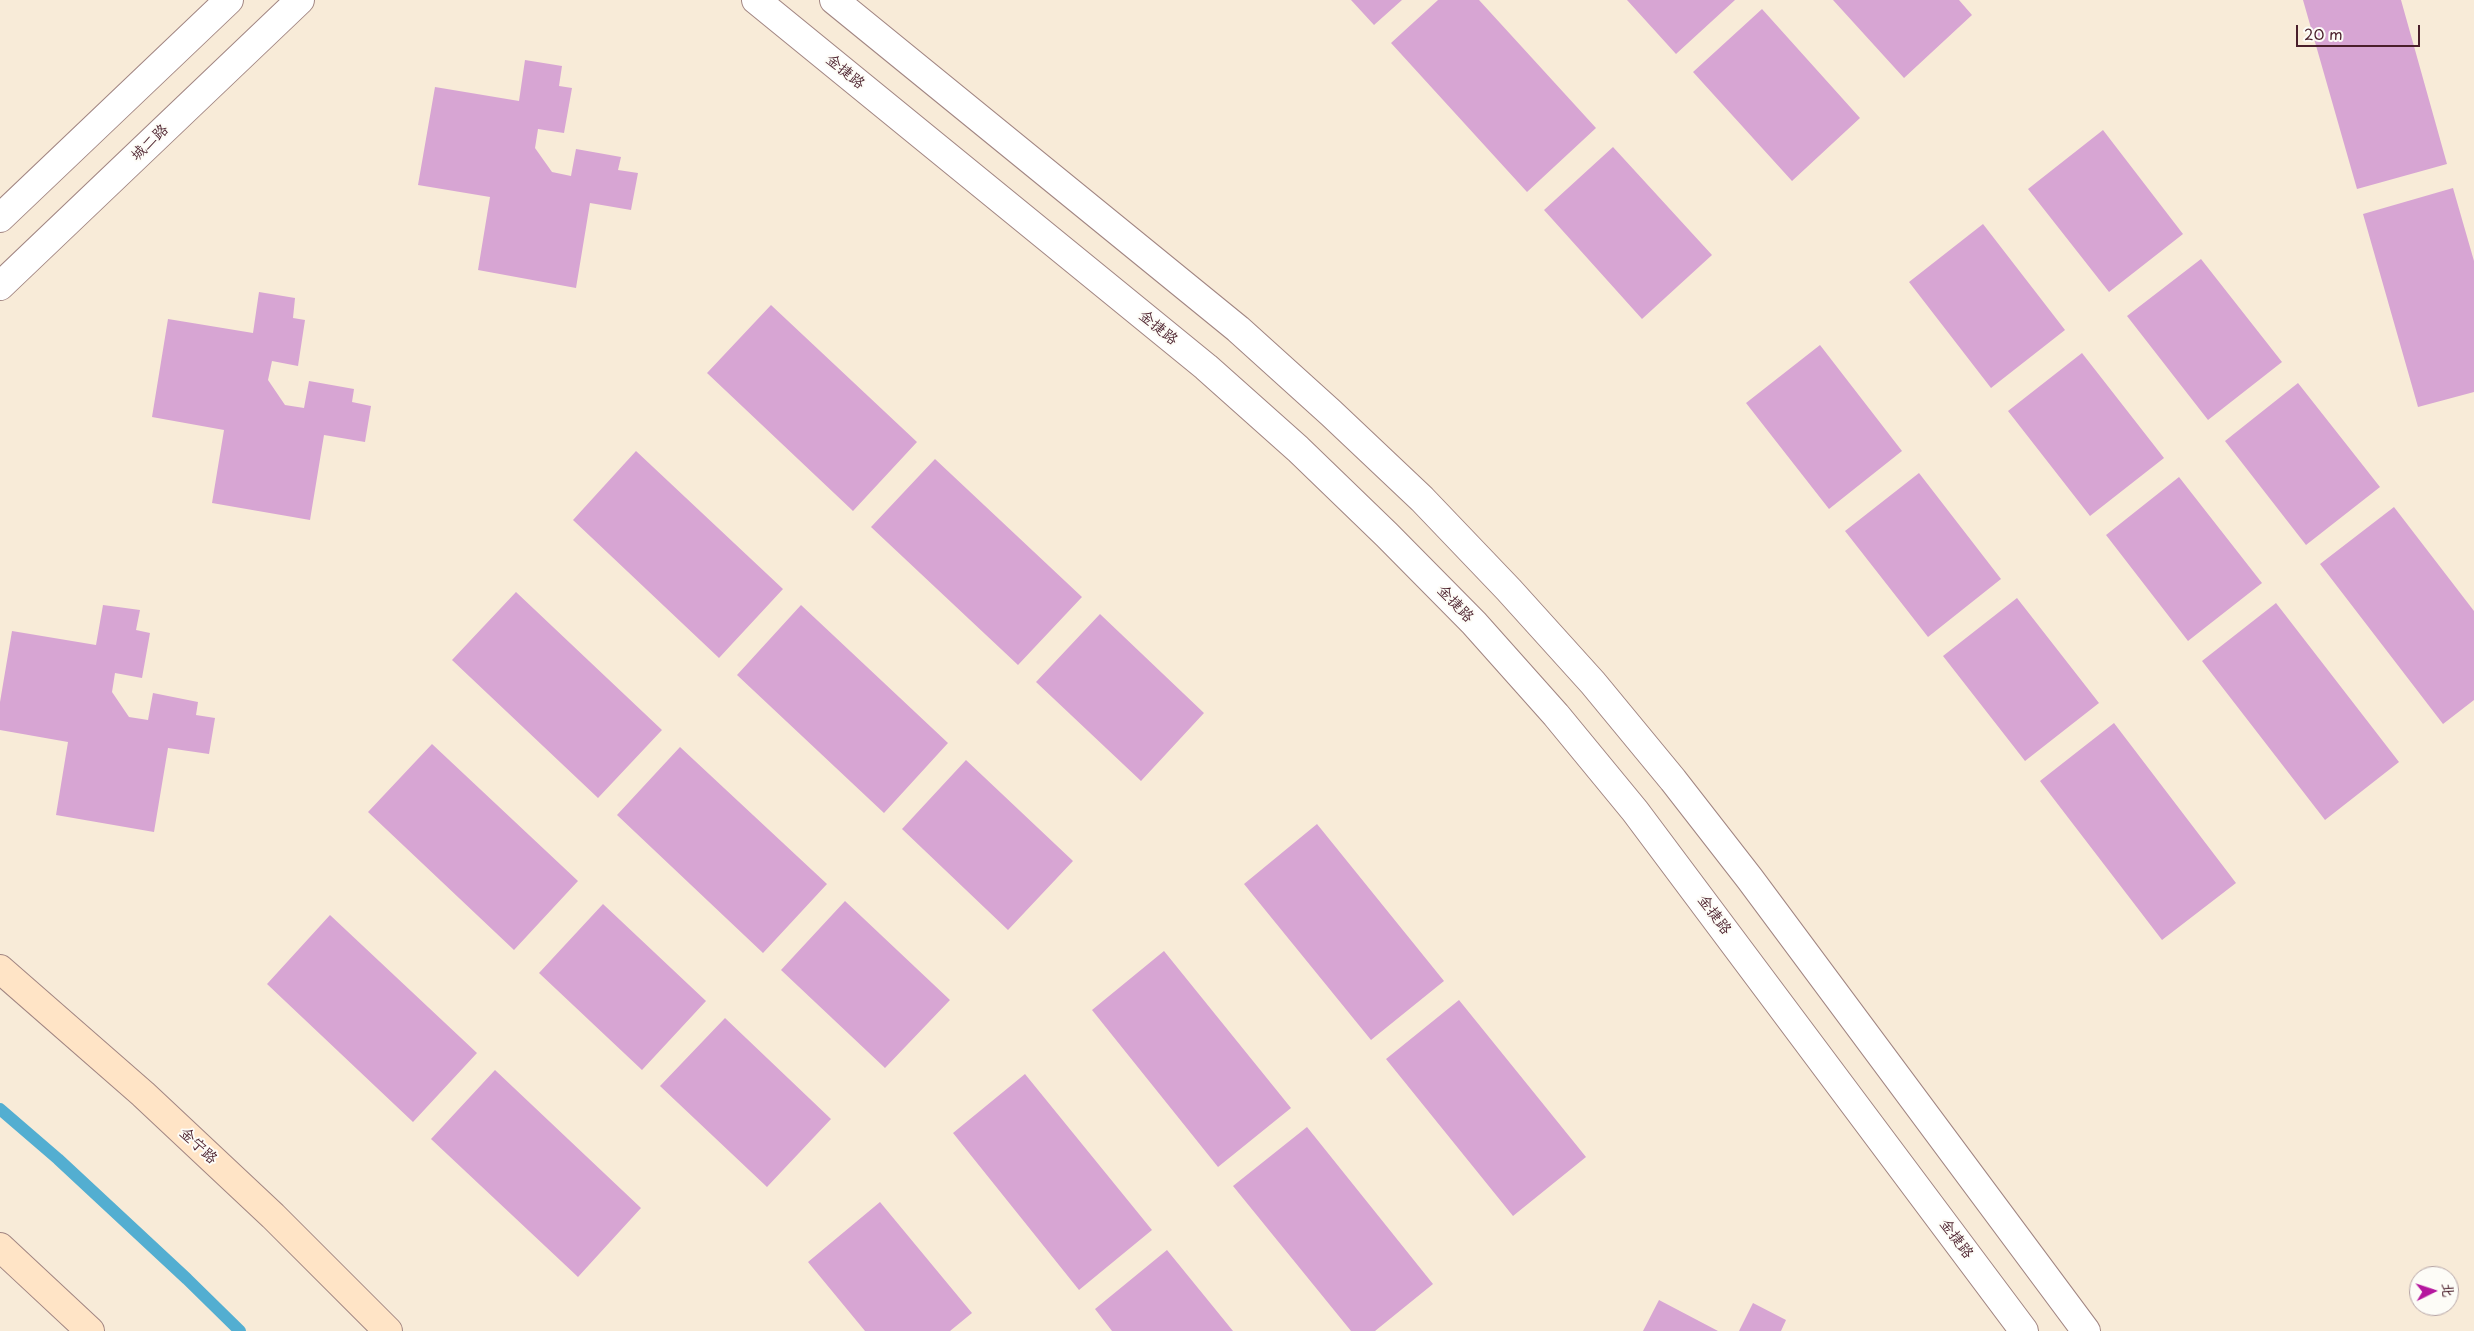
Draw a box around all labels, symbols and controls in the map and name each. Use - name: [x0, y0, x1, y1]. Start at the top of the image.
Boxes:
- scale bar: [2299, 15, 2423, 47]
- text: 20 m: [2304, 22, 2343, 45]
- street label: 金捷路: [822, 51, 868, 93]
- street label: 城二路: [128, 121, 172, 165]
- street label: 金捷路: [1135, 307, 1181, 349]
- street label: 金捷路: [1433, 582, 1477, 626]
- street label: 金捷路: [1693, 892, 1735, 938]
- street label: 金宁路: [175, 1124, 221, 1168]
- street label: 金捷路: [1935, 1216, 1977, 1262]
- north arrow: [2409, 1266, 2459, 1316]
- text: 北: [2438, 1282, 2459, 1298]

